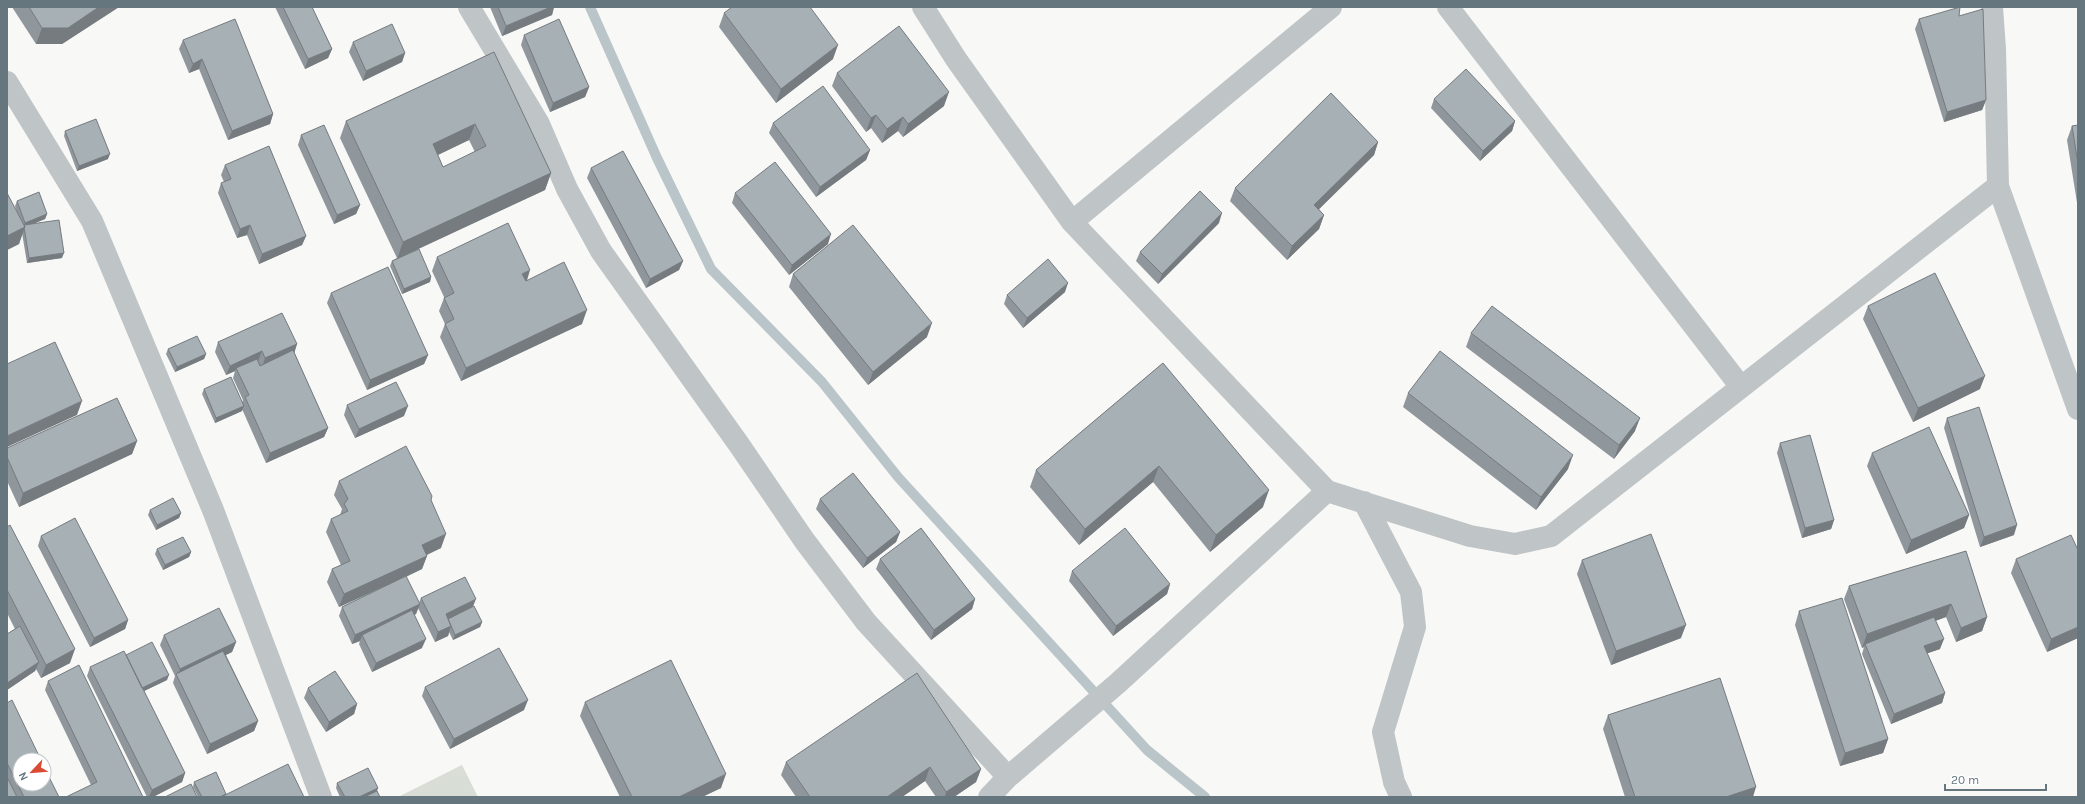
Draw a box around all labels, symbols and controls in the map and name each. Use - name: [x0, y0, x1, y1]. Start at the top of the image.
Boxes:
- north arrow: [12, 752, 52, 792]
- scale bar: [1945, 766, 2046, 792]
- text: N: [16, 770, 31, 783]
- text: 20 m: [1951, 773, 1979, 787]

